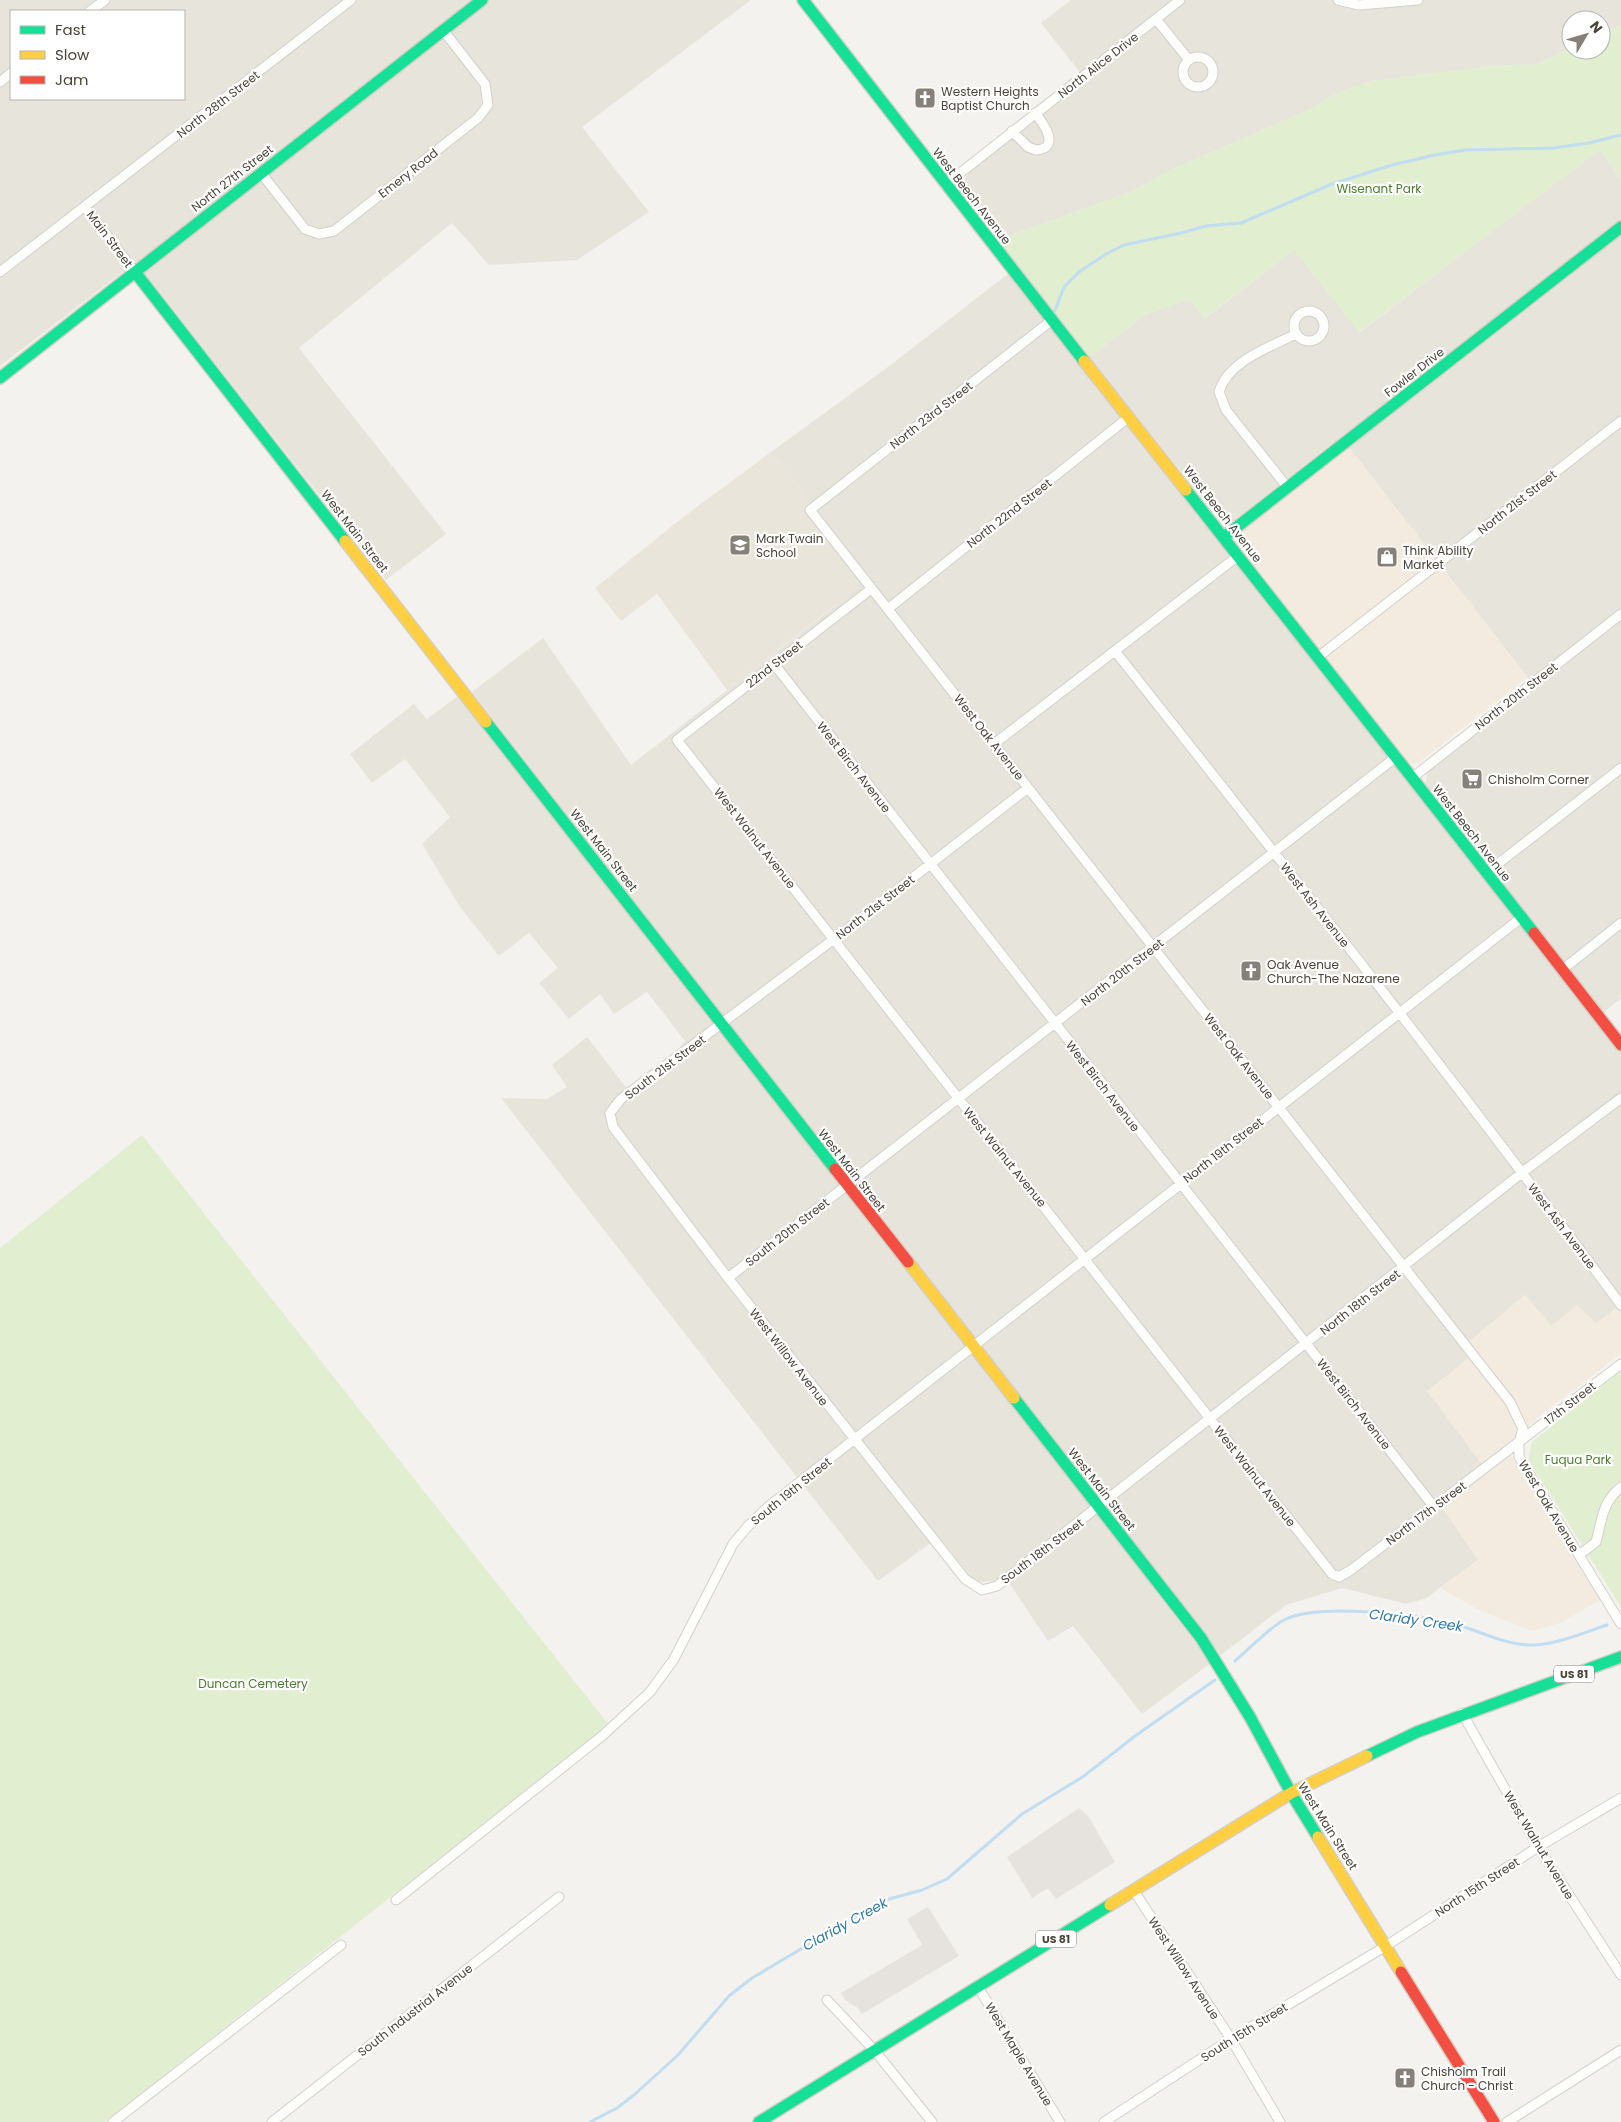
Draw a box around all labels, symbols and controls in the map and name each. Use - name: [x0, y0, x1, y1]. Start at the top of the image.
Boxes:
- legend: [10, 10, 185, 100]
- north arrow: [1561, 10, 1611, 60]
- text: N: [1585, 17, 1607, 37]
- text: Fast: [55, 19, 86, 40]
- street label: North Alice Drive: [1054, 28, 1142, 102]
- text: Slow: [55, 44, 90, 65]
- street label: North 28th Street: [173, 66, 263, 142]
- text: Jam: [55, 69, 89, 90]
- place label: Western Heights Baptist Church: [941, 83, 1039, 114]
- church icon: Western Heights Baptist Church: [913, 86, 937, 110]
- street label: North 27th Street: [187, 141, 277, 215]
- street label: Emery Road: [375, 144, 441, 202]
- street label: West Beech Avenue: [929, 144, 1015, 248]
- park label: Wisenant Park: [1336, 180, 1422, 197]
- street label: Main Street: [83, 207, 137, 271]
- street label: Fowler Drive: [1381, 343, 1447, 401]
- street label: North 23rd Street: [886, 377, 976, 453]
- street label: West Beech Avenue: [1180, 462, 1266, 566]
- street label: North 21st Street: [1474, 466, 1560, 538]
- street label: North 22nd Street: [963, 474, 1055, 552]
- street label: West Main Street: [317, 486, 393, 576]
- place label: Mark Twain School: [756, 530, 823, 561]
- school or university icon: Mark Twain School: [728, 533, 752, 557]
- place label: Think Ability Market: [1403, 542, 1474, 573]
- shop icon: Think Ability Market: [1375, 545, 1399, 569]
- street label: 22nd Street: [742, 636, 806, 692]
- street label: North 20th Street: [1471, 658, 1561, 734]
- street label: West Oak Avenue: [950, 690, 1028, 784]
- street label: West Birch Avenue: [813, 718, 895, 816]
- supermarket icon: Chisholm Corner: [1460, 767, 1484, 791]
- place label: Chisholm Corner: [1488, 771, 1590, 788]
- street label: West Beech Avenue: [1429, 781, 1515, 885]
- street label: West Walnut Avenue: [710, 784, 800, 892]
- street label: West Main Street: [566, 805, 642, 895]
- street label: West Ash Avenue: [1277, 859, 1353, 951]
- street label: North 21st Street: [832, 871, 918, 943]
- street label: North 20th Street: [1077, 934, 1167, 1010]
- place label: Oak Avenue Church-The Nazarene: [1267, 956, 1400, 987]
- church icon: Oak Avenue Church-The Nazarene: [1239, 959, 1263, 983]
- street label: West Oak Avenue: [1200, 1009, 1278, 1103]
- street label: South 21st Street: [621, 1031, 709, 1103]
- street label: West Birch Avenue: [1062, 1037, 1144, 1135]
- street label: West Walnut Avenue: [959, 1104, 1051, 1210]
- street label: North 19th Street: [1179, 1113, 1267, 1187]
- street label: West Main Street: [814, 1125, 890, 1215]
- street label: West Ash Avenue: [1524, 1180, 1600, 1272]
- street label: South 20th Street: [741, 1194, 833, 1270]
- street label: North 18th Street: [1316, 1265, 1404, 1339]
- street label: West Willow Avenue: [746, 1305, 832, 1409]
- street label: West Birch Avenue: [1313, 1355, 1395, 1453]
- street label: 17th Street: [1541, 1378, 1599, 1428]
- street label: West Walnut Avenue: [1210, 1422, 1300, 1530]
- street label: West Main Street: [1064, 1444, 1140, 1534]
- park label: Fuqua Park: [1545, 1451, 1612, 1468]
- street label: South 19th Street: [747, 1453, 835, 1529]
- street label: West Oak Avenue: [1515, 1457, 1583, 1555]
- street label: North 17th Street: [1382, 1477, 1470, 1549]
- street label: South 18th Street: [997, 1514, 1087, 1588]
- water label: Claridy Creek: [1368, 1604, 1465, 1637]
- road number: US 81: [1554, 1666, 1594, 1682]
- park label: Duncan Cemetery: [198, 1675, 308, 1692]
- street label: West Main Street: [1294, 1779, 1362, 1873]
- street label: West Walnut Avenue: [1500, 1788, 1578, 1902]
- street label: North 15th Street: [1431, 1853, 1523, 1921]
- water label: Claridy Creek: [799, 1892, 892, 1956]
- street label: West Willow Avenue: [1144, 1913, 1224, 2023]
- road number: US 81: [1036, 1930, 1076, 1948]
- street label: South Industrial Avenue: [354, 1960, 476, 2060]
- street label: South 15th Street: [1197, 1998, 1291, 2066]
- street label: West Maple Avenue: [981, 1999, 1057, 2109]
- place label: Chisholm Trail Church - Christ: [1421, 2063, 1513, 2094]
- church icon: Chisholm Trail Church - Christ: [1393, 2066, 1417, 2090]

